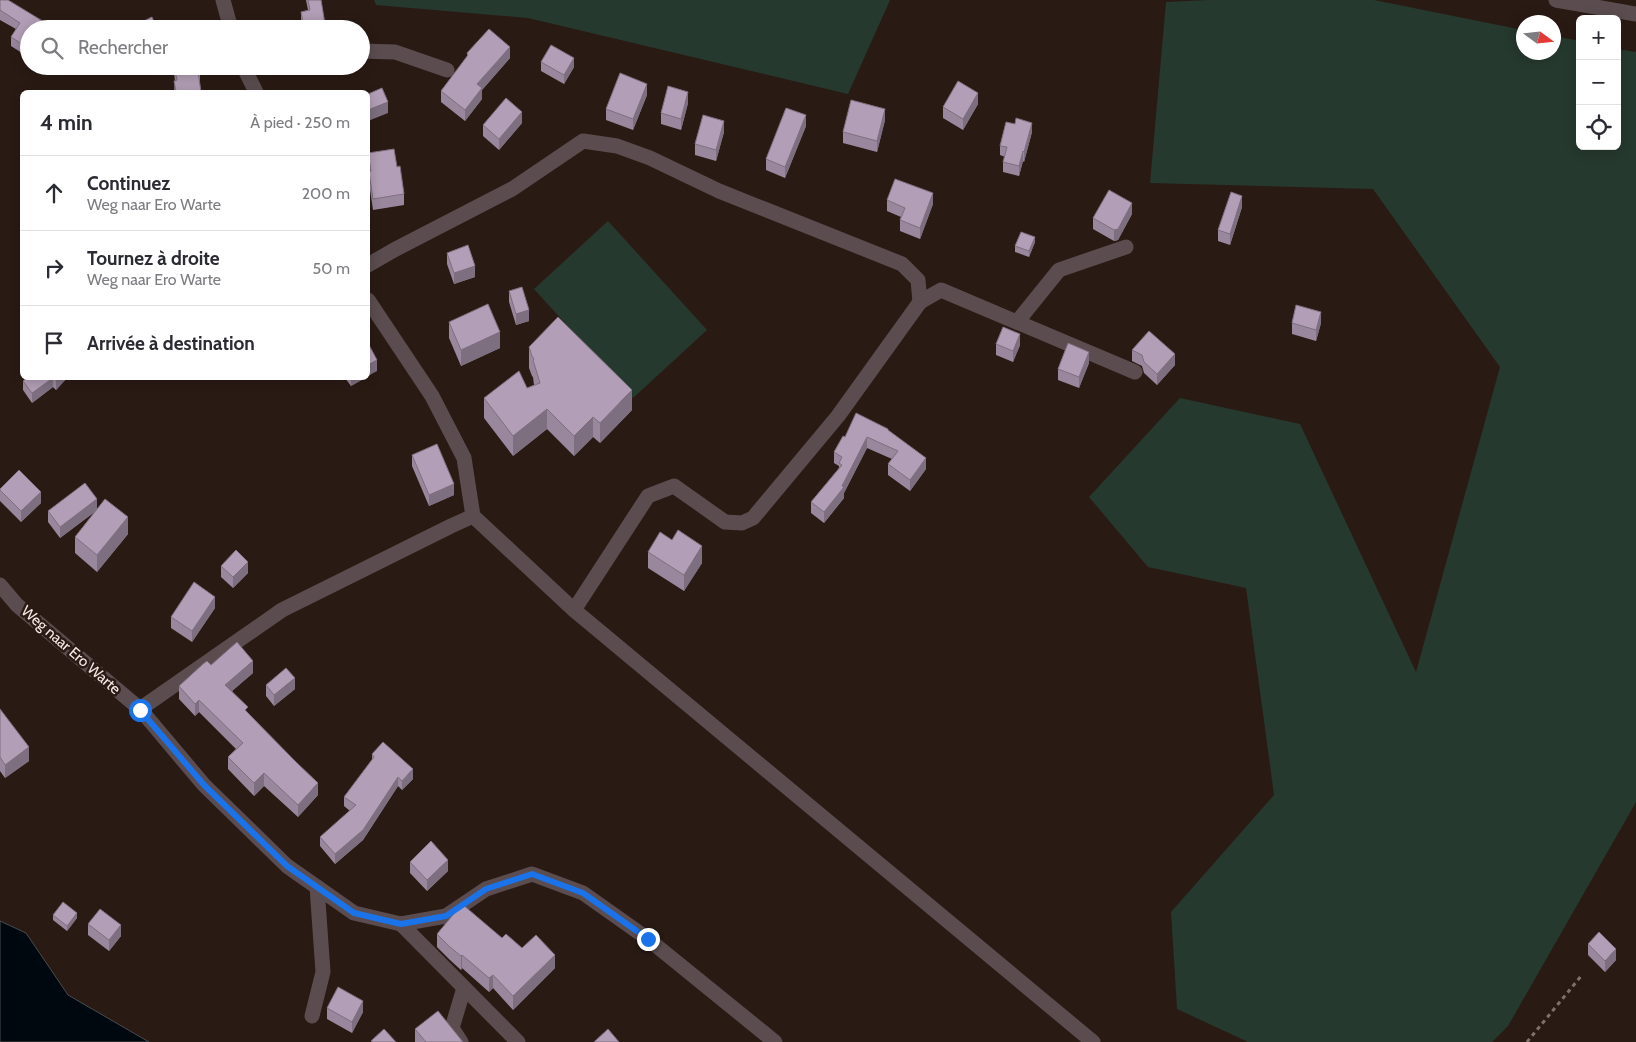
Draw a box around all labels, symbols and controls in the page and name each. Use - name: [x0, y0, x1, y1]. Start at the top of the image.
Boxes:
- north arrow: [1516, 15, 1561, 60]
- map controls: [1576, 15, 1621, 150]
- button: +: [1576, 15, 1621, 60]
- search box: [20, 20, 370, 75]
- icon: search: [38, 34, 66, 62]
- text: Rechercher: [78, 36, 168, 59]
- button: −: [1576, 60, 1621, 105]
- button: locate: [1576, 105, 1621, 150]
- text: 4 min: [40, 110, 93, 135]
- text: À pied · 250 m: [250, 113, 350, 132]
- text: Continuez: [87, 172, 170, 195]
- icon: ahead: [40, 179, 68, 207]
- text: 200 m: [302, 184, 350, 203]
- text: Weg naar Ero Warte: [87, 195, 221, 214]
- text: Tournez à droite: [87, 247, 220, 270]
- icon: right: [40, 254, 68, 282]
- text: 50 m: [313, 259, 350, 278]
- text: Weg naar Ero Warte: [87, 270, 221, 289]
- icon: arrive: [40, 329, 68, 357]
- text: Arrivée à destination: [87, 332, 255, 355]
- street label: Weg naar Ero Warte: [18, 602, 125, 698]
- route start: [129, 699, 152, 722]
- route end: [637, 928, 660, 951]

